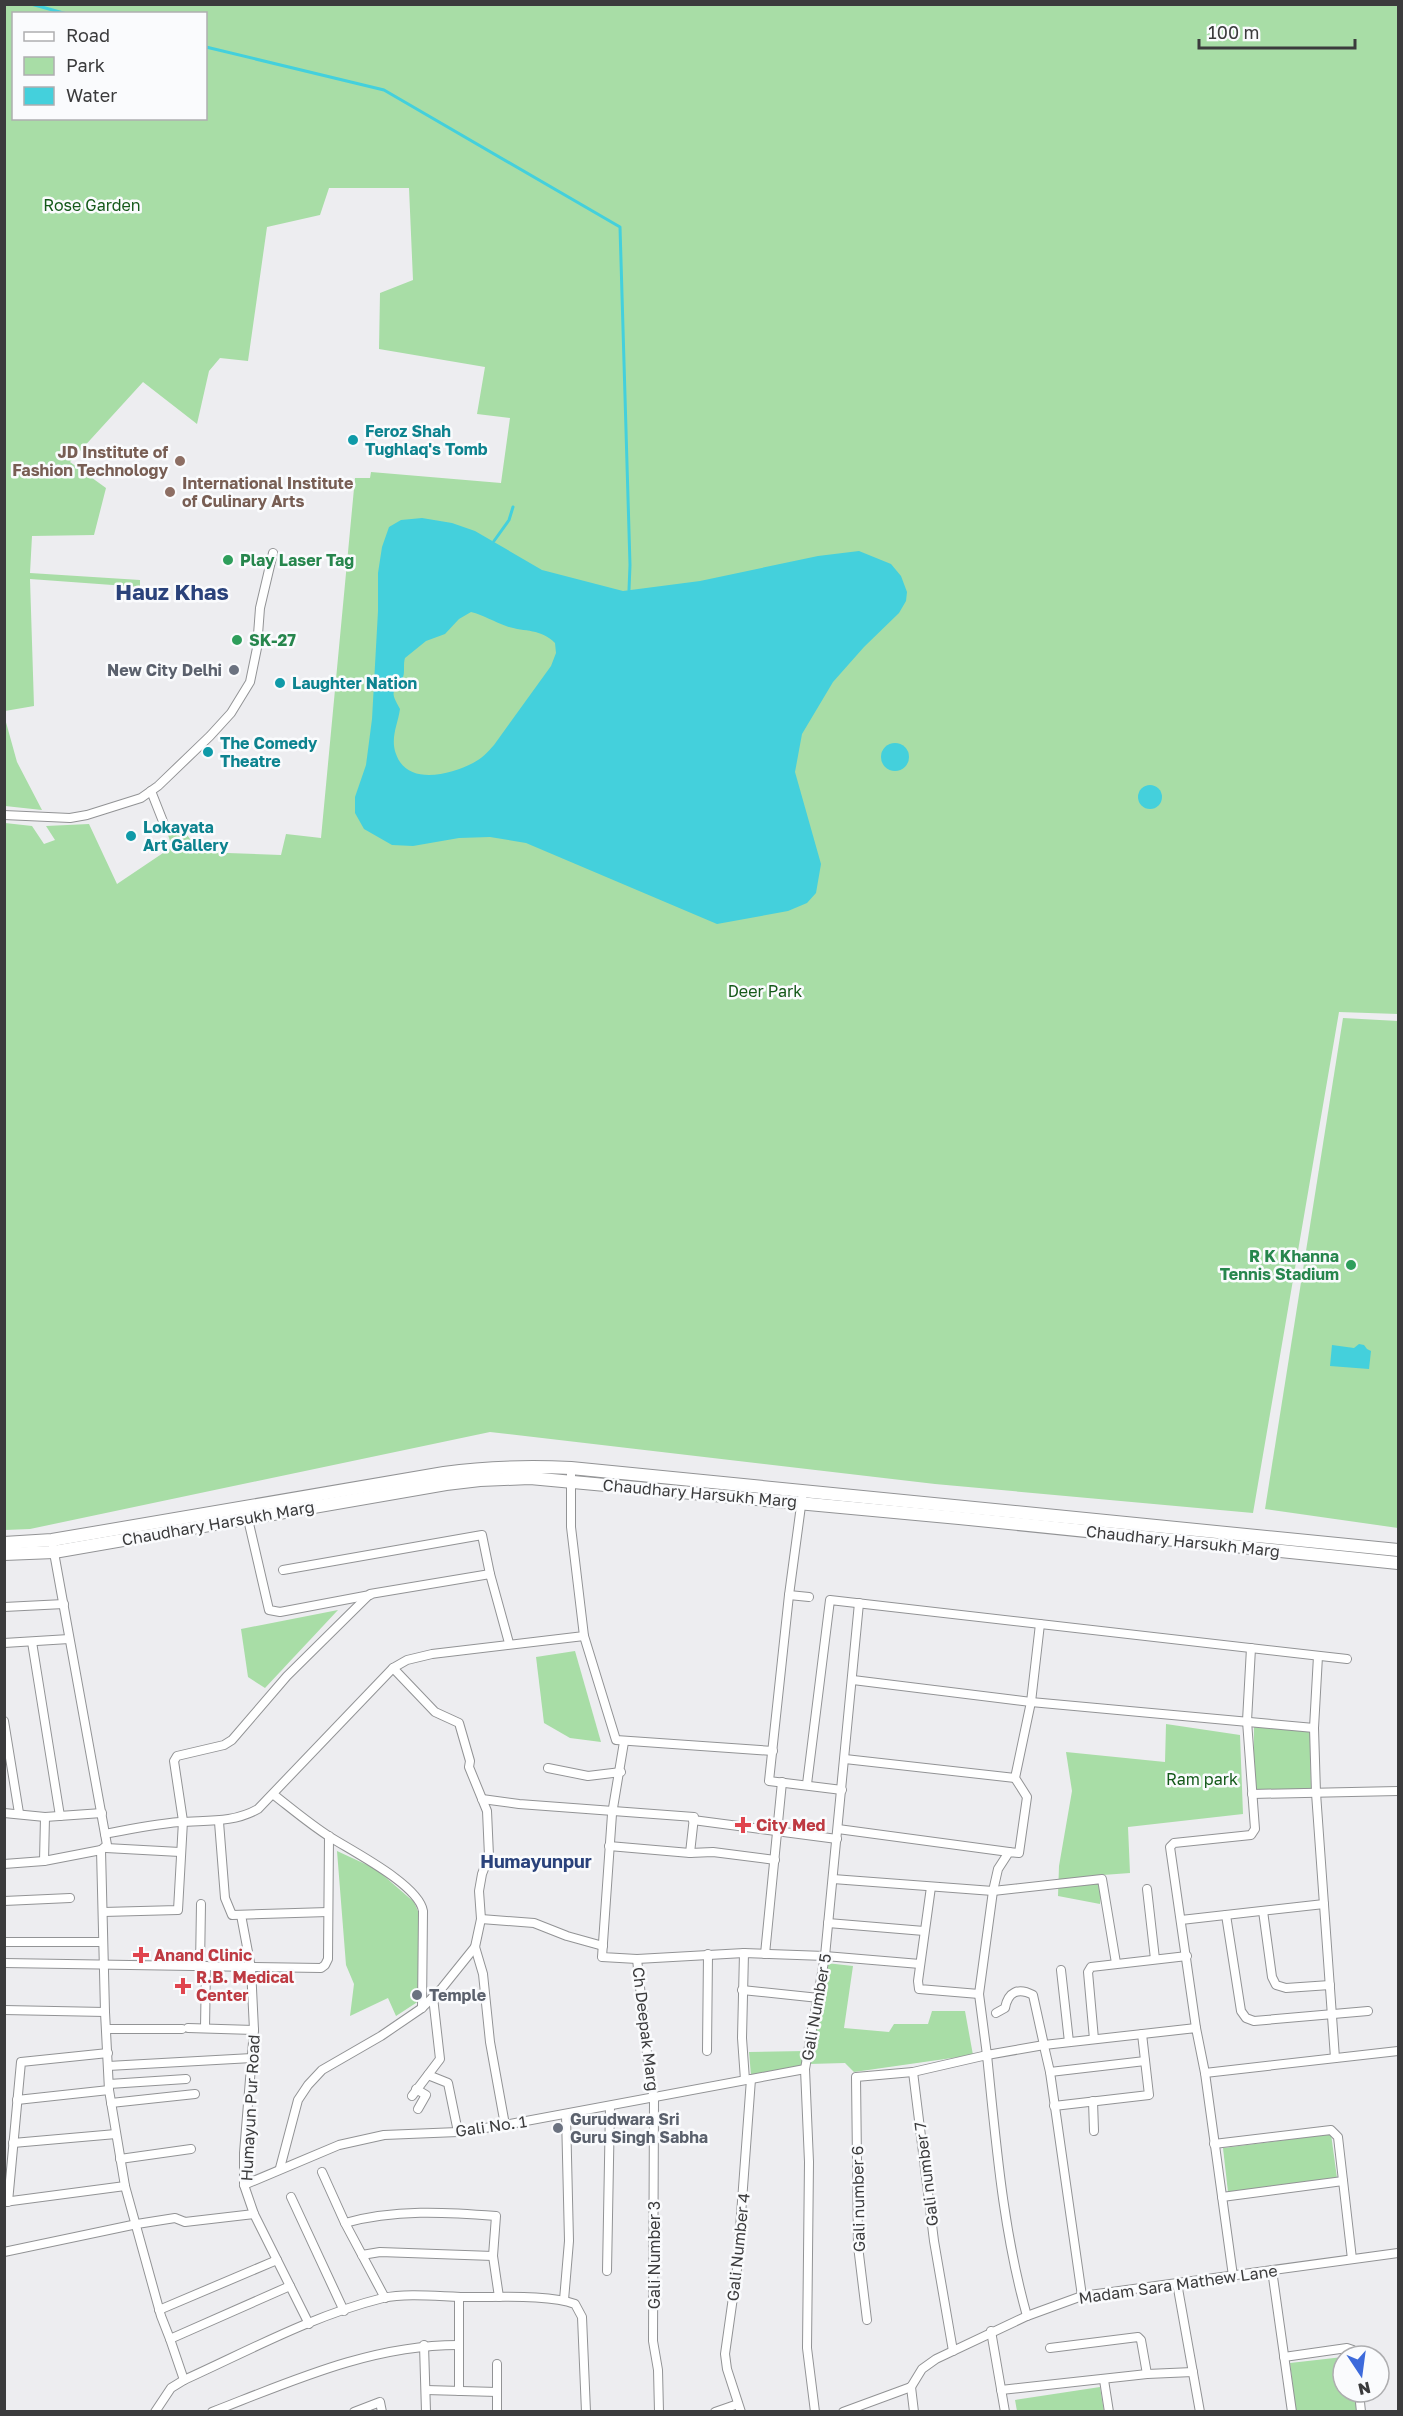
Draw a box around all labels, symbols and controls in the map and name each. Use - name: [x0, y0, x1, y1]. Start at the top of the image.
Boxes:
- legend: [12, 12, 207, 120]
- scale bar: [1199, 12, 1355, 50]
- text: 100 m: [1208, 21, 1259, 43]
- text: Road: [66, 24, 110, 46]
- text: Park: [66, 54, 105, 76]
- text: Water: [66, 84, 117, 106]
- park label: Rose Garden: [43, 195, 141, 215]
- place label: Feroz Shah Tughlaq's Tomb: [365, 421, 488, 459]
- marker: Feroz Shah Tughlaq's Tomb: [346, 433, 360, 447]
- place label: JD Institute of Fashion Technology: [12, 442, 168, 480]
- marker: JD Institute of Fashion Technology: [173, 454, 187, 468]
- place label: International Institute of Culinary Arts: [182, 473, 353, 511]
- marker: International Institute of Culinary Arts: [163, 485, 177, 499]
- place label: Play Laser Tag: [240, 550, 354, 570]
- marker: Play Laser Tag: [221, 553, 235, 567]
- district label: Hauz Khas: [115, 578, 229, 605]
- place label: SK-27: [249, 630, 296, 650]
- marker: SK-27: [230, 633, 244, 647]
- place label: New City Delhi: [107, 660, 222, 680]
- marker: New City Delhi: [227, 663, 241, 677]
- place label: Laughter Nation: [292, 673, 417, 693]
- marker: Laughter Nation: [273, 676, 287, 690]
- place label: The Comedy Theatre: [220, 733, 318, 771]
- marker: The Comedy Theatre: [201, 745, 215, 759]
- place label: Lokayata Art Gallery: [143, 817, 229, 855]
- marker: Lokayata Art Gallery: [124, 829, 138, 843]
- park label: Deer Park: [728, 981, 802, 1001]
- place label: R K Khanna Tennis Stadium: [1220, 1246, 1339, 1284]
- marker: R K Khanna Tennis Stadium: [1344, 1258, 1358, 1272]
- street label: Chaudhary Harsukh Marg: [602, 1475, 798, 1511]
- street label: Chaudhary Harsukh Marg: [120, 1496, 316, 1550]
- street label: Chaudhary Harsukh Marg: [1085, 1521, 1281, 1561]
- park label: Ram park: [1166, 1769, 1238, 1789]
- place label: City Med: [756, 1815, 826, 1835]
- marker: City Med: [734, 1816, 752, 1834]
- district label: Humayunpur: [480, 1850, 592, 1872]
- place label: Anand Clinic: [154, 1945, 252, 1965]
- marker: Anand Clinic: [132, 1946, 150, 1964]
- street label: Gali Number 5: [797, 1952, 835, 2062]
- street label: Ch Deepak Marg: [628, 1966, 664, 2092]
- place label: R.B. Medical Center: [196, 1967, 295, 2005]
- marker: R.B. Medical Center: [174, 1977, 192, 1995]
- place label: Temple: [429, 1985, 486, 2005]
- marker: Temple: [410, 1988, 424, 2002]
- street label: Humayun Pur Road: [236, 2034, 264, 2182]
- place label: Gurudwara Sri Guru Singh Sabha: [570, 2109, 708, 2147]
- street label: Gali No. 1: [454, 2111, 528, 2141]
- marker: Gurudwara Sri Guru Singh Sabha: [551, 2121, 565, 2135]
- street label: Gali number 7: [910, 2121, 942, 2227]
- street label: Gali number 6: [847, 2146, 869, 2252]
- street label: Gali Number 4: [722, 2192, 754, 2302]
- street label: Gali Number 3: [644, 2201, 664, 2309]
- street label: Madam Sara Mathew Lane: [1077, 2260, 1279, 2308]
- north arrow: [1331, 2344, 1391, 2404]
- text: N: [1356, 2378, 1373, 2400]

